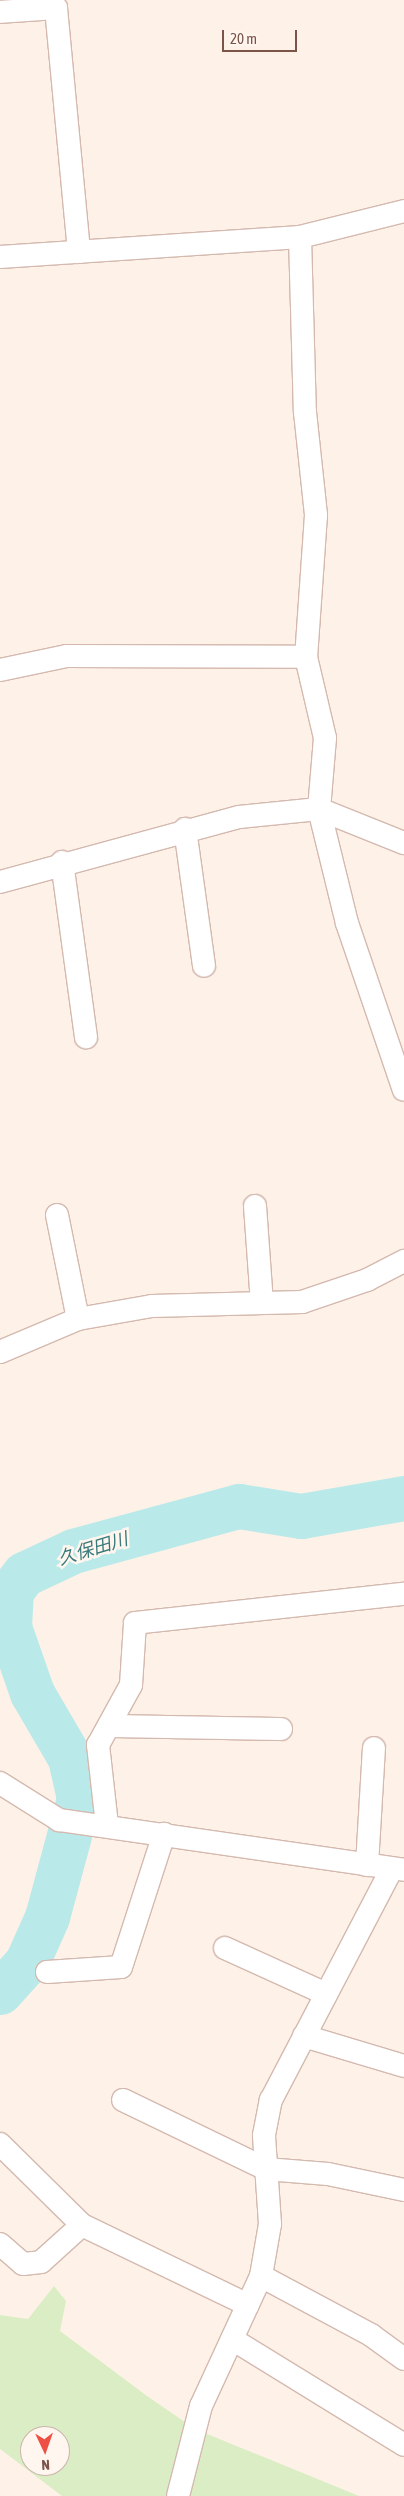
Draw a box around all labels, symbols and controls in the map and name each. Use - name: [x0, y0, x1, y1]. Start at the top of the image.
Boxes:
- scale bar: [224, 20, 299, 52]
- text: 20 m: [230, 30, 257, 47]
- water label: 久保田川: [55, 1528, 131, 1570]
- north arrow: [20, 2426, 70, 2476]
- text: N: [41, 2457, 50, 2473]

